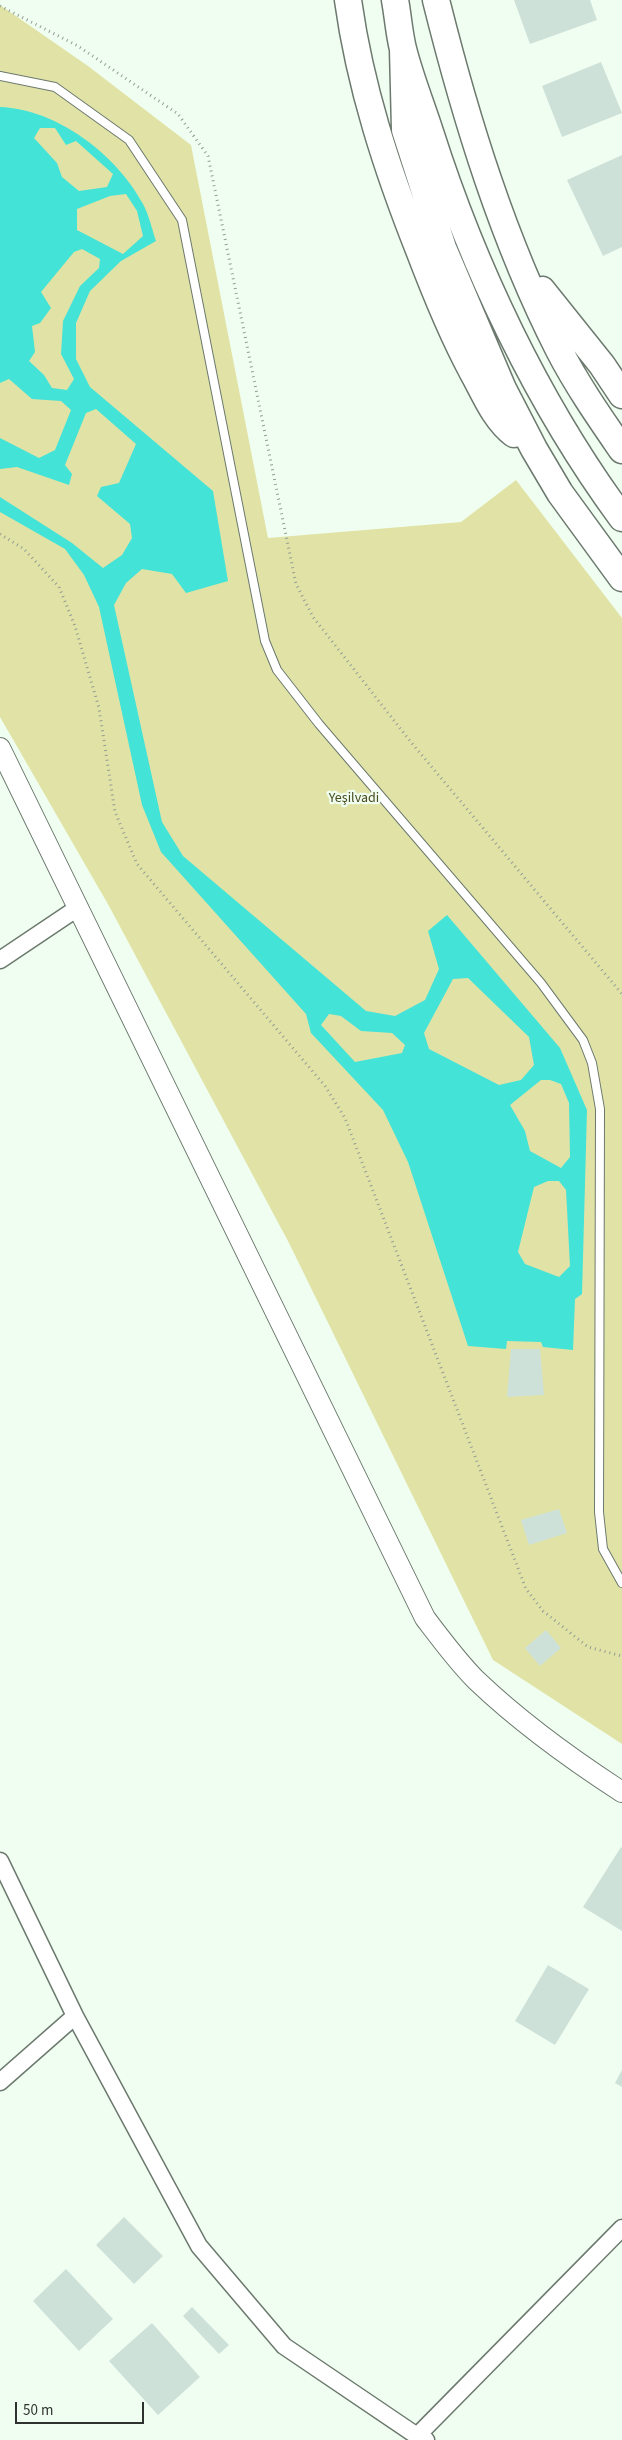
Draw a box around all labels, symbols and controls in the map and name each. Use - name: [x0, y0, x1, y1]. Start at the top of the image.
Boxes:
- park label: Yeşilvadi: [329, 791, 379, 807]
- scale bar: [18, 2392, 146, 2424]
- text: 50 m: [23, 2400, 53, 2421]

